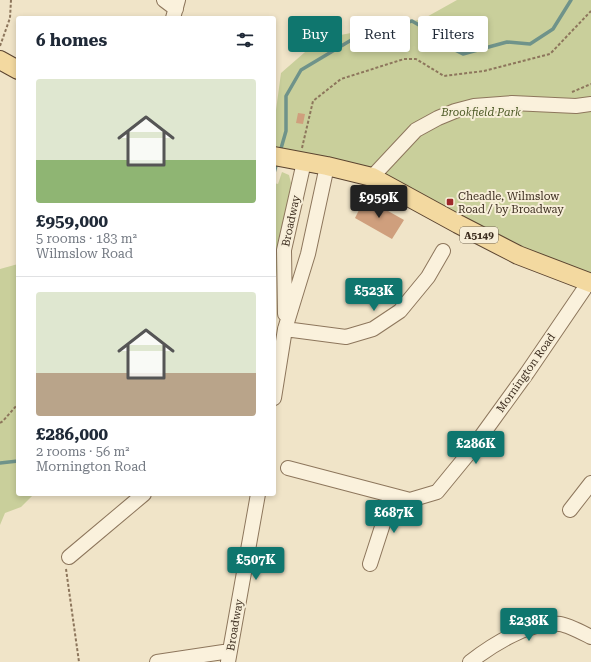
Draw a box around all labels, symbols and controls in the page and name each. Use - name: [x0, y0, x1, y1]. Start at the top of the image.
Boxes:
- chip: Buy: [288, 16, 342, 52]
- chip: Rent: [350, 16, 410, 52]
- chip: Filters: [418, 16, 488, 52]
- icon: filters: [234, 29, 256, 51]
- text: 6 homes: [36, 30, 107, 50]
- icon: home: [110, 105, 182, 177]
- park label: Brookfield Park: [440, 106, 521, 119]
- pin: £959K: [351, 185, 407, 219]
- text: £959K: [359, 190, 399, 205]
- place label: Cheadle, Wilmslow Road / by Broadway: [458, 190, 564, 216]
- street label: Broadway: [279, 194, 303, 248]
- marker: Cheadle, Wilmslow Road / by Broadway: [445, 197, 455, 207]
- text: £959,000: [36, 211, 108, 231]
- road number: A5149: [460, 227, 498, 243]
- text: 5 rooms · 183 m²: [36, 231, 137, 246]
- text: Wilmslow Road: [36, 246, 133, 261]
- pin: £523K: [346, 278, 402, 312]
- text: £523K: [354, 283, 394, 298]
- icon: home: [110, 318, 182, 390]
- street label: Mornington Road: [494, 331, 558, 415]
- text: £286,000: [36, 424, 108, 444]
- pin: £286K: [448, 431, 504, 465]
- text: £286K: [456, 436, 496, 451]
- text: 2 rooms · 56 m²: [36, 444, 130, 459]
- text: Mornington Road: [36, 459, 146, 474]
- pin: £687K: [366, 500, 422, 534]
- text: £687K: [374, 505, 414, 520]
- pin: £507K: [228, 547, 284, 581]
- text: £507K: [236, 552, 276, 567]
- street label: Broadway: [224, 598, 246, 652]
- pin: £238K: [501, 608, 557, 642]
- text: £238K: [509, 613, 549, 628]

